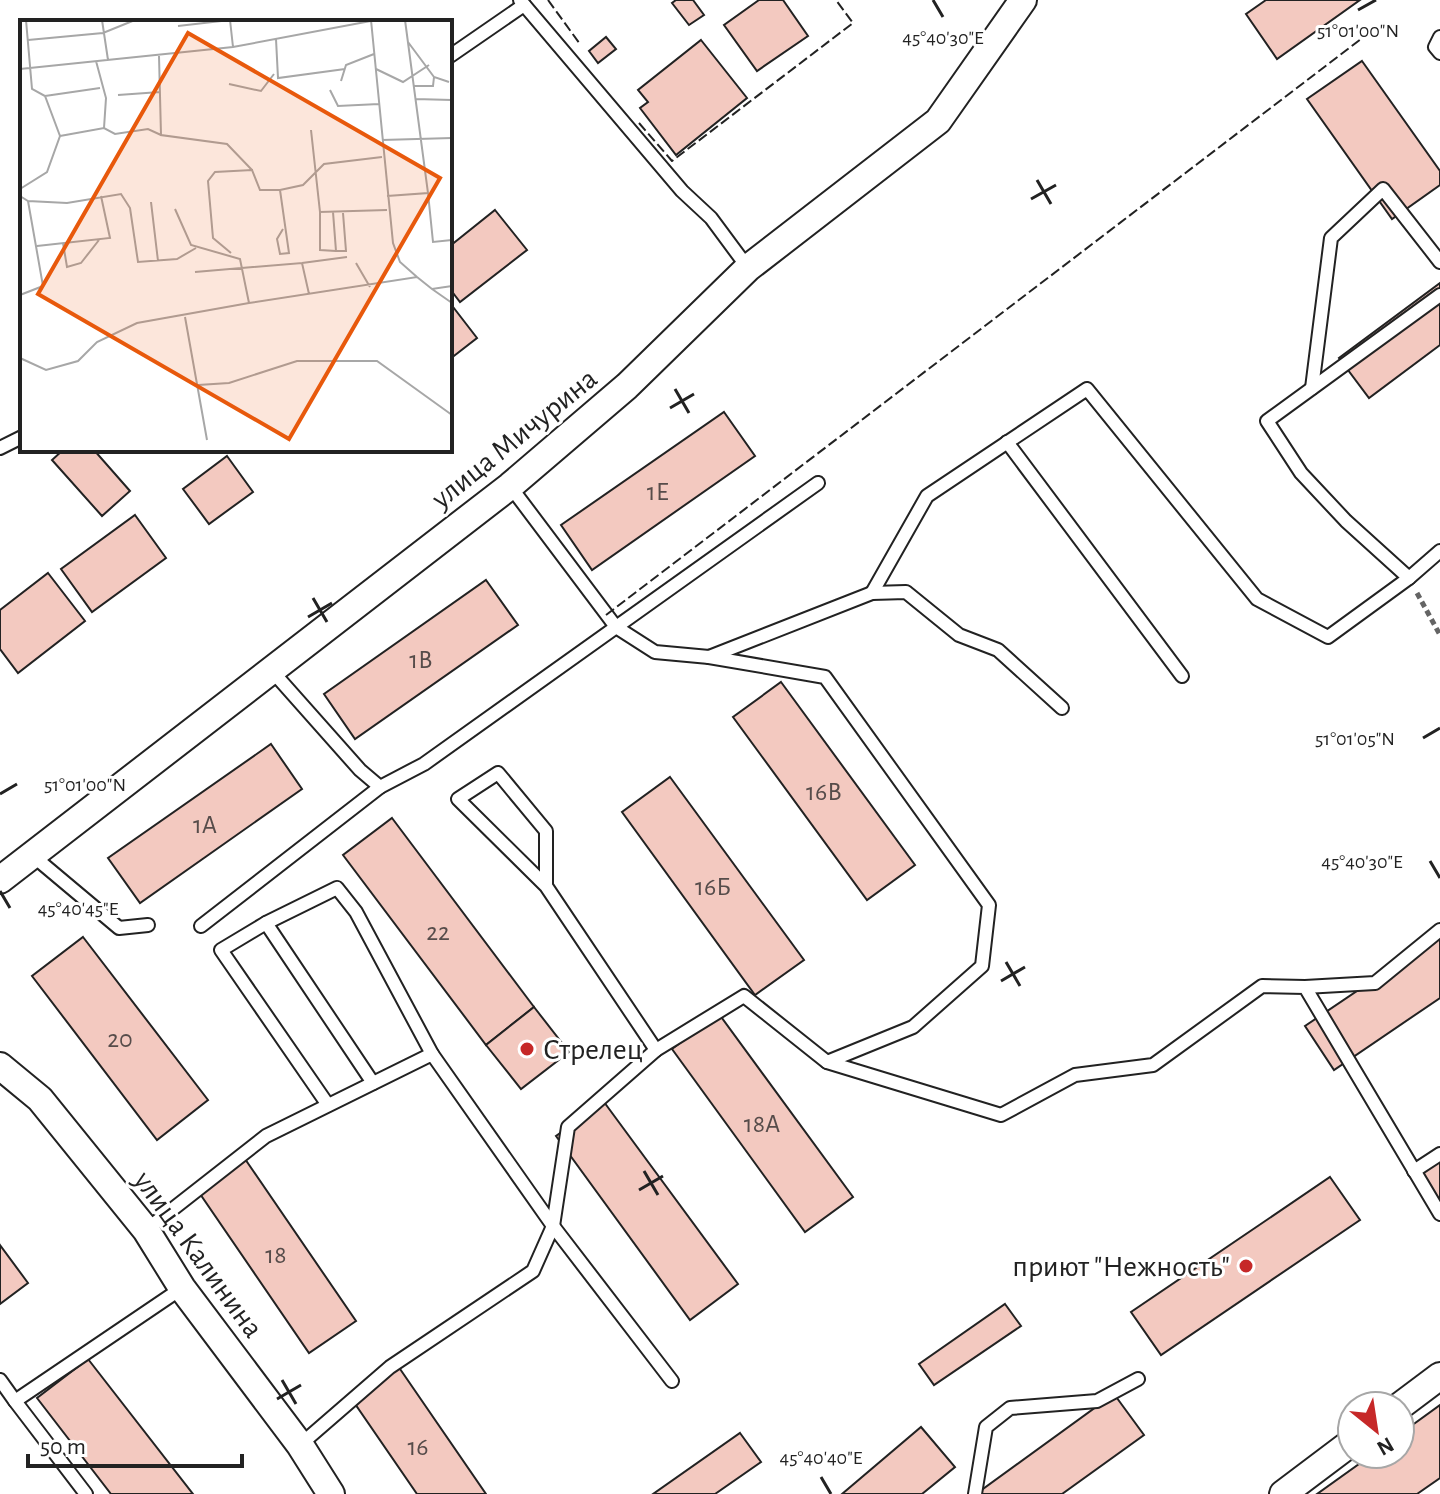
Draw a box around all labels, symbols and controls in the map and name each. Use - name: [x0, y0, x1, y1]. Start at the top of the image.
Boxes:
- inset map: [20, 20, 452, 452]
- text: 51°01'00"N: [1317, 21, 1399, 41]
- text: 45°40'30"E: [902, 28, 984, 48]
- street label: улица Мичурина: [425, 363, 603, 515]
- house number: 1Е: [647, 479, 669, 505]
- house number: 1В: [409, 647, 433, 673]
- text: 51°01'05"N: [1315, 729, 1395, 749]
- text: 51°01'00"N: [44, 775, 126, 795]
- house number: 16В: [806, 779, 842, 805]
- house number: 1А: [193, 812, 217, 838]
- text: 45°40'30"E: [1321, 852, 1403, 872]
- house number: 16Б: [695, 874, 731, 900]
- text: 45°40'45"E: [38, 899, 119, 919]
- house number: 22: [426, 919, 450, 945]
- house number: 20: [107, 1026, 133, 1052]
- place label: Стрелец: [543, 1035, 643, 1065]
- marker: Стрелец: [518, 1040, 536, 1058]
- house number: 18А: [744, 1111, 780, 1137]
- street label: улица Калинина: [127, 1165, 268, 1343]
- house number: 18: [265, 1242, 287, 1268]
- place label: приют "Нежность": [1012, 1252, 1230, 1282]
- marker: приют "Нежность": [1237, 1257, 1255, 1275]
- north arrow: [1336, 1390, 1416, 1470]
- scale bar: [28, 1418, 242, 1468]
- text: N: [1373, 1433, 1398, 1460]
- house number: 16: [407, 1434, 429, 1460]
- text: 50 m: [40, 1435, 86, 1459]
- text: 45°40'40"E: [780, 1448, 863, 1468]

